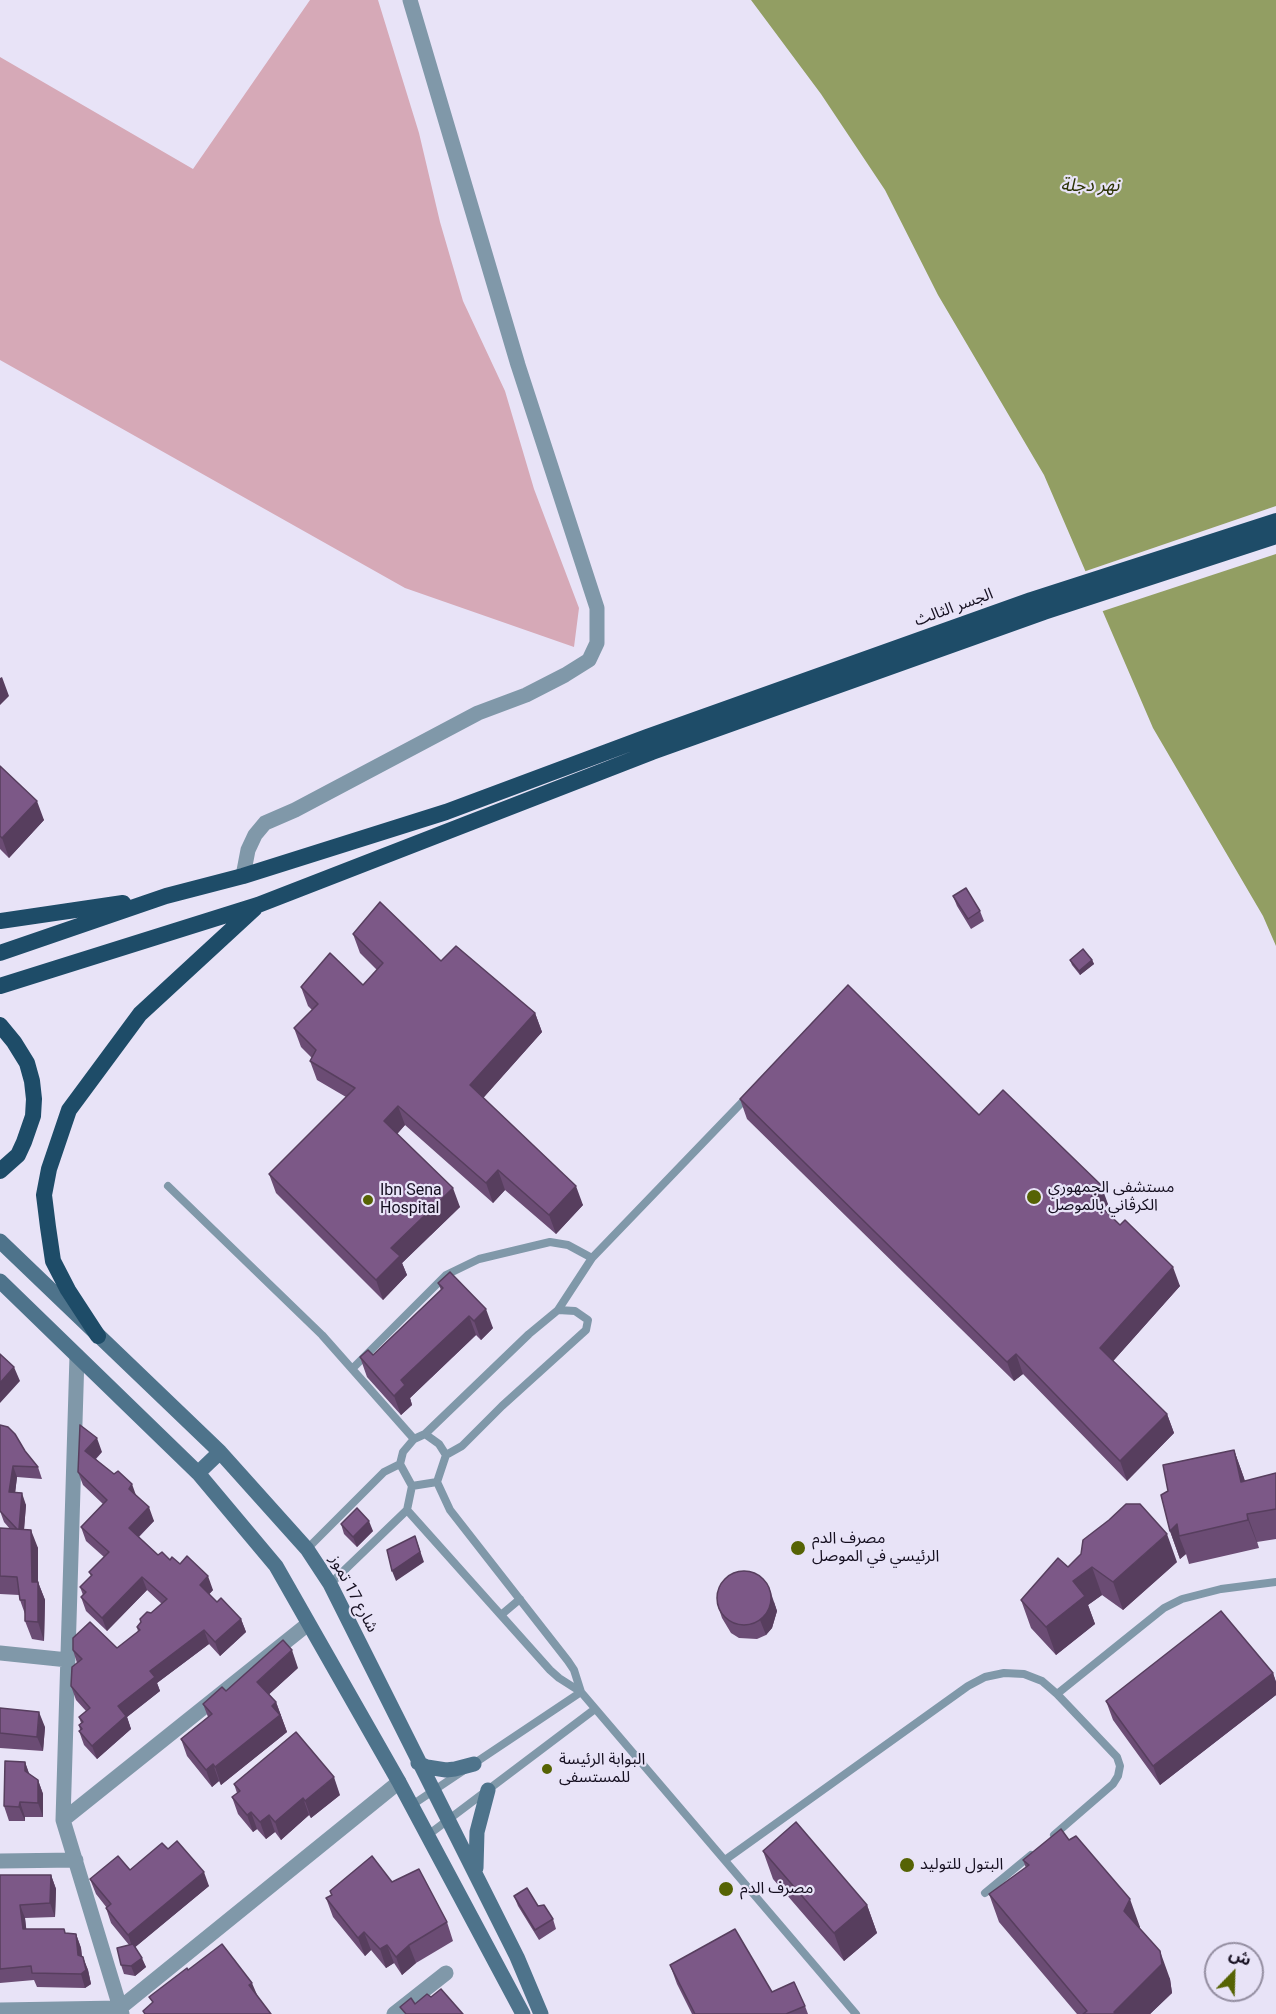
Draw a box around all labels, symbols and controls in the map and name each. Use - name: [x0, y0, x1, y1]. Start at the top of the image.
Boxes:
- water label: نهر دجلة: [1061, 175, 1119, 197]
- street label: الجسر الثالث: [912, 585, 996, 631]
- place label: مستشفى الجمهوري الكرڤاني بالموصل: [1048, 1178, 1174, 1216]
- place label: Ibn Sena Hospital: [380, 1181, 442, 1219]
- marker: مستشفى الجمهوري الكرڤاني بالموصل: [1025, 1188, 1043, 1206]
- marker: Ibn Sena Hospital: [361, 1193, 375, 1207]
- place label: مصرف الدم الرئيسي في الموصل: [812, 1529, 939, 1567]
- marker: مصرف الدم الرئيسي في الموصل: [789, 1539, 807, 1557]
- street label: شارع 17 تموز: [325, 1552, 381, 1636]
- place label: البوابة الرئيسة للمستسفى: [559, 1750, 645, 1788]
- marker: البوابة الرئيسة للمستسفى: [540, 1762, 554, 1776]
- place label: البتول للتوليد: [920, 1855, 1003, 1875]
- marker: البتول للتوليد: [898, 1856, 916, 1874]
- place label: مصرف الدم: [740, 1879, 813, 1899]
- marker: مصرف الدم: [717, 1880, 735, 1898]
- north arrow: [1204, 1942, 1264, 2002]
- text: ش: [1227, 1944, 1254, 1970]

